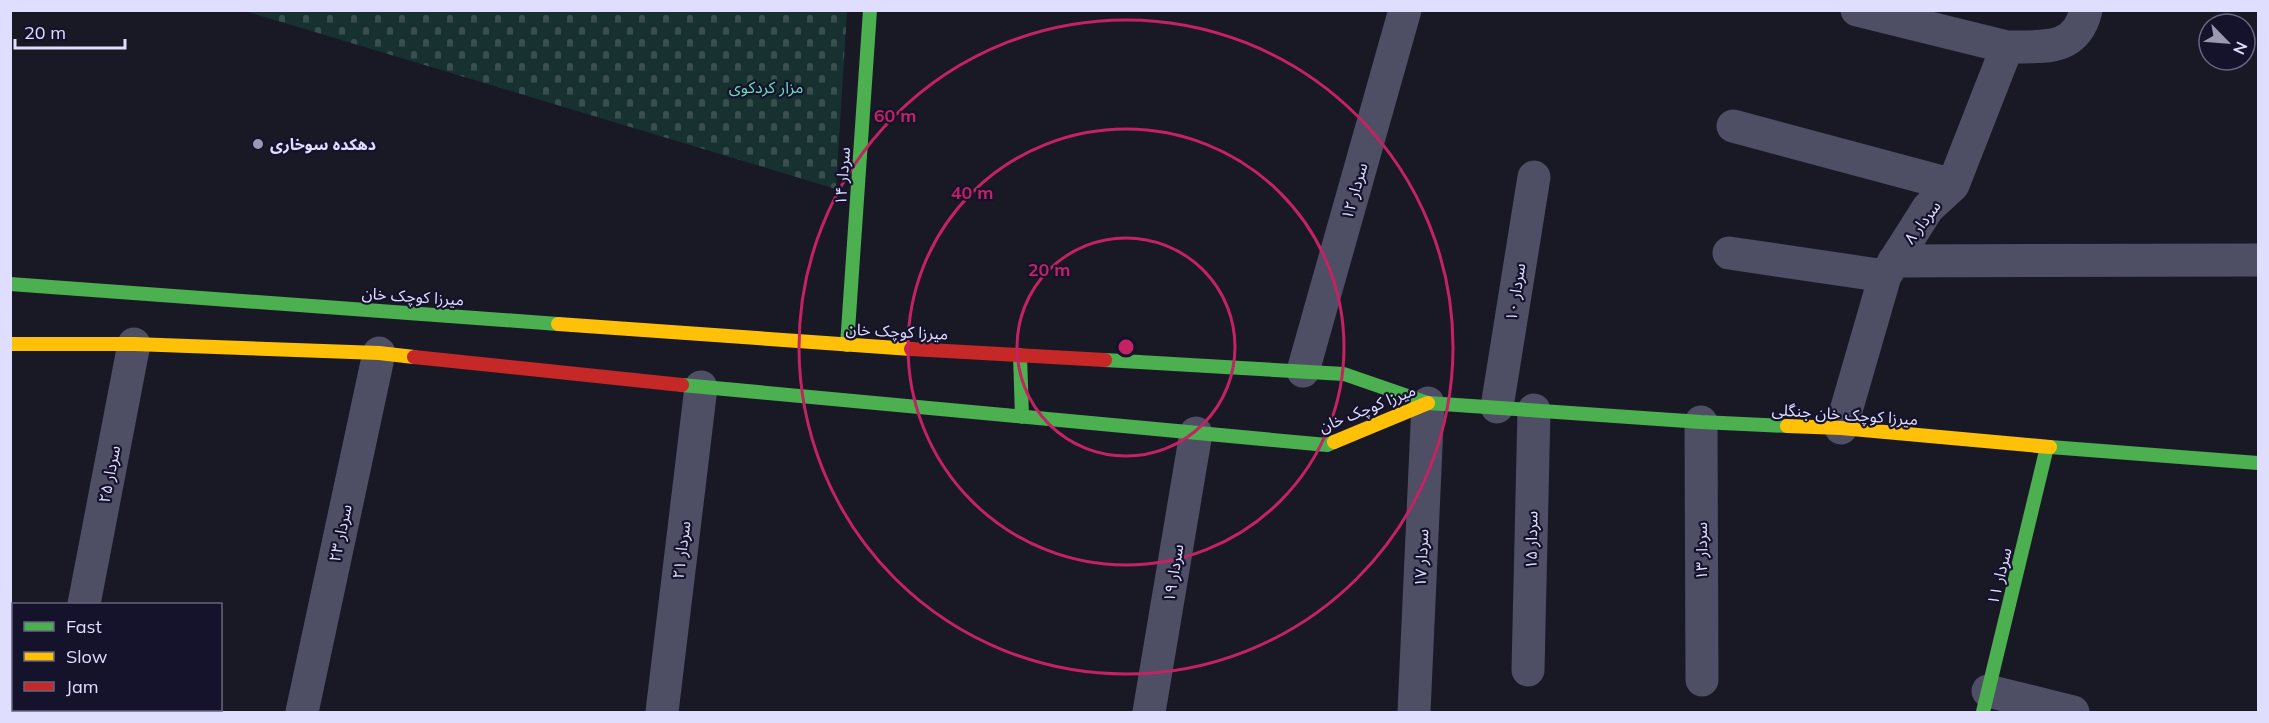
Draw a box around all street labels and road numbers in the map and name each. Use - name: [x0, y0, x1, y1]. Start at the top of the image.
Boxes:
- street label: سردار ۱۴: [830, 146, 854, 206]
- street label: سردار ۱۲: [1336, 160, 1372, 222]
- street label: سردار ۸: [1899, 196, 1945, 248]
- street label: سردار ۱۰: [1501, 262, 1529, 322]
- street label: میرزا کوچک خان: [361, 282, 465, 311]
- street label: میرزا کوچک خان: [845, 318, 949, 345]
- street label: میرزا کوچک خان: [1316, 380, 1419, 437]
- street label: میرزا کوچک خان جنگلی: [1771, 399, 1919, 430]
- street label: سردار ۲۵: [94, 444, 124, 504]
- street label: سردار ۲۳: [324, 502, 356, 564]
- street label: سردار ۱۵: [1520, 511, 1542, 569]
- street label: سردار ۲۱: [668, 520, 694, 580]
- street label: سردار ۱۳: [1691, 522, 1711, 580]
- street label: سردار ۱۷: [1409, 528, 1433, 588]
- street label: سردار ۱۹: [1159, 543, 1187, 603]
- street label: سردار ۱۱: [1982, 545, 2016, 607]

